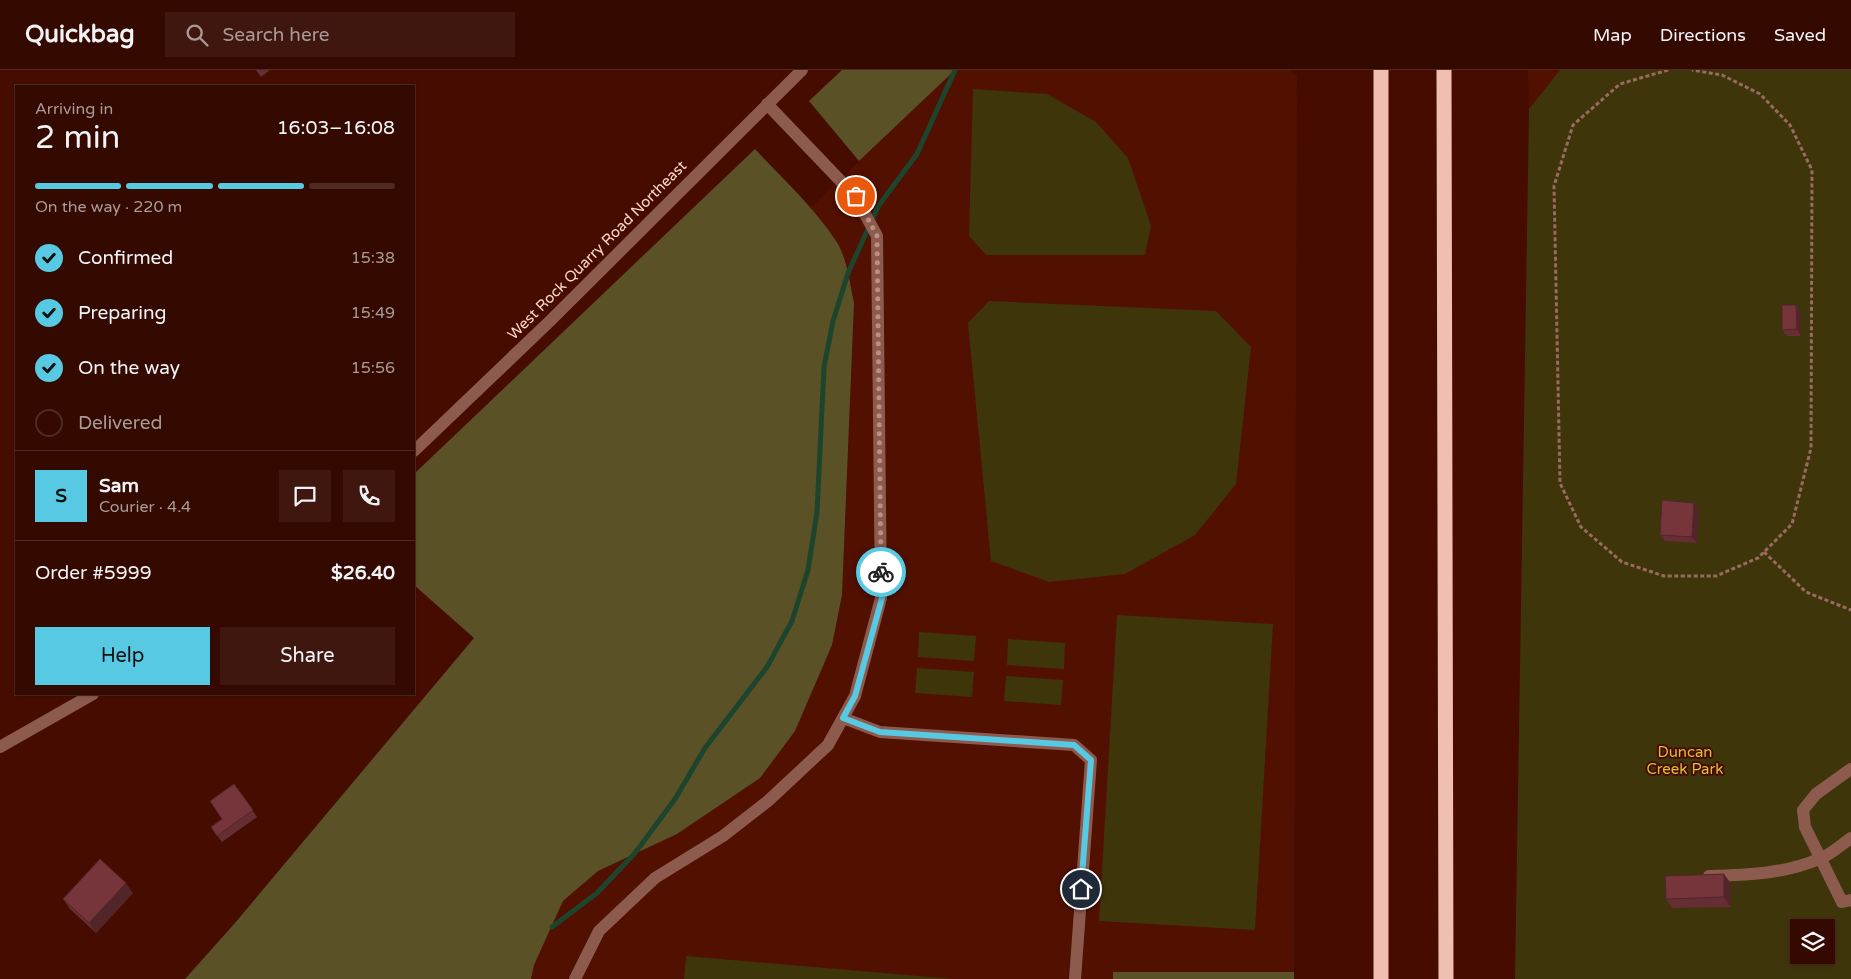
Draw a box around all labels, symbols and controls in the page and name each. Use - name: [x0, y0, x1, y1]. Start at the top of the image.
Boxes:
- search box: [165, 12, 515, 57]
- text: Quickbag: [25, 20, 135, 49]
- icon: search: [183, 21, 211, 49]
- text: Search here: [223, 24, 329, 46]
- text: Map: [1593, 24, 1632, 46]
- text: Directions: [1660, 24, 1746, 46]
- text: Saved: [1774, 24, 1826, 46]
- text: Arriving in: [35, 99, 113, 119]
- text: 16:03–16:08: [277, 117, 395, 139]
- text: 2 min: [35, 119, 120, 157]
- street label: West Rock Quarry Road Northeast: [504, 157, 690, 343]
- pin: [835, 175, 877, 217]
- icon: bag: [842, 182, 870, 210]
- text: On the way · 220 m: [35, 197, 182, 217]
- icon: check: [35, 244, 63, 272]
- text: Confirmed: [78, 247, 173, 269]
- text: 15:38: [351, 248, 395, 268]
- icon: check: [35, 299, 63, 327]
- text: Preparing: [78, 302, 167, 324]
- text: 15:49: [351, 303, 395, 323]
- icon: check: [35, 354, 63, 382]
- text: On the way: [78, 357, 180, 379]
- text: 15:56: [351, 358, 395, 378]
- text: Delivered: [78, 412, 163, 434]
- button: chat: [279, 470, 331, 522]
- button: phone: [343, 470, 395, 522]
- text: Sam: [99, 475, 139, 497]
- text: S: [55, 485, 67, 507]
- text: Courier · 4.4: [99, 497, 191, 517]
- courier: [856, 547, 906, 597]
- icon: bike: [867, 558, 895, 586]
- text: Order #5999: [35, 562, 152, 584]
- text: $26.40: [331, 562, 395, 584]
- button: Help: [35, 627, 210, 685]
- button: Share: [220, 627, 395, 685]
- park label: Duncan Creek Park: [1647, 743, 1723, 778]
- pin: [1060, 868, 1102, 910]
- icon: home: [1067, 875, 1095, 903]
- map controls: [1790, 919, 1835, 964]
- button: layers: [1790, 919, 1835, 964]

